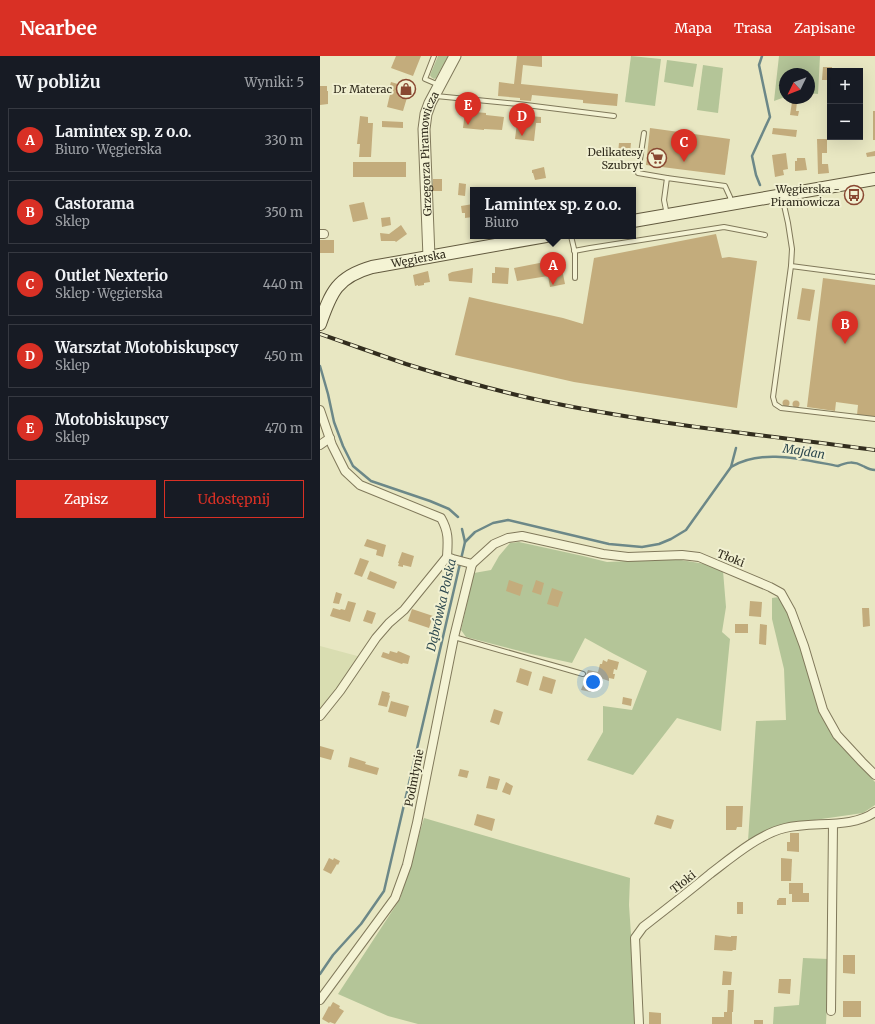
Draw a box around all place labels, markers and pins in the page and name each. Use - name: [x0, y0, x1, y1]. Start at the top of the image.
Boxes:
- shop icon: Dr Materac: [395, 78, 417, 100]
- place label: Dr Materac: [333, 82, 392, 96]
- pin: E: [455, 92, 481, 125]
- pin: D: [509, 103, 535, 136]
- pin: C: [671, 129, 697, 162]
- place label: Delikatesy Szubryt: [587, 145, 644, 172]
- supermarket icon: Delikatesy Szubryt: [646, 147, 668, 169]
- place label: Węgierska - Piramowicza: [771, 182, 840, 209]
- bus stop icon: Węgierska - Piramowicza: [843, 184, 865, 206]
- pin: A: [540, 252, 566, 285]
- pin: B: [832, 311, 858, 344]

